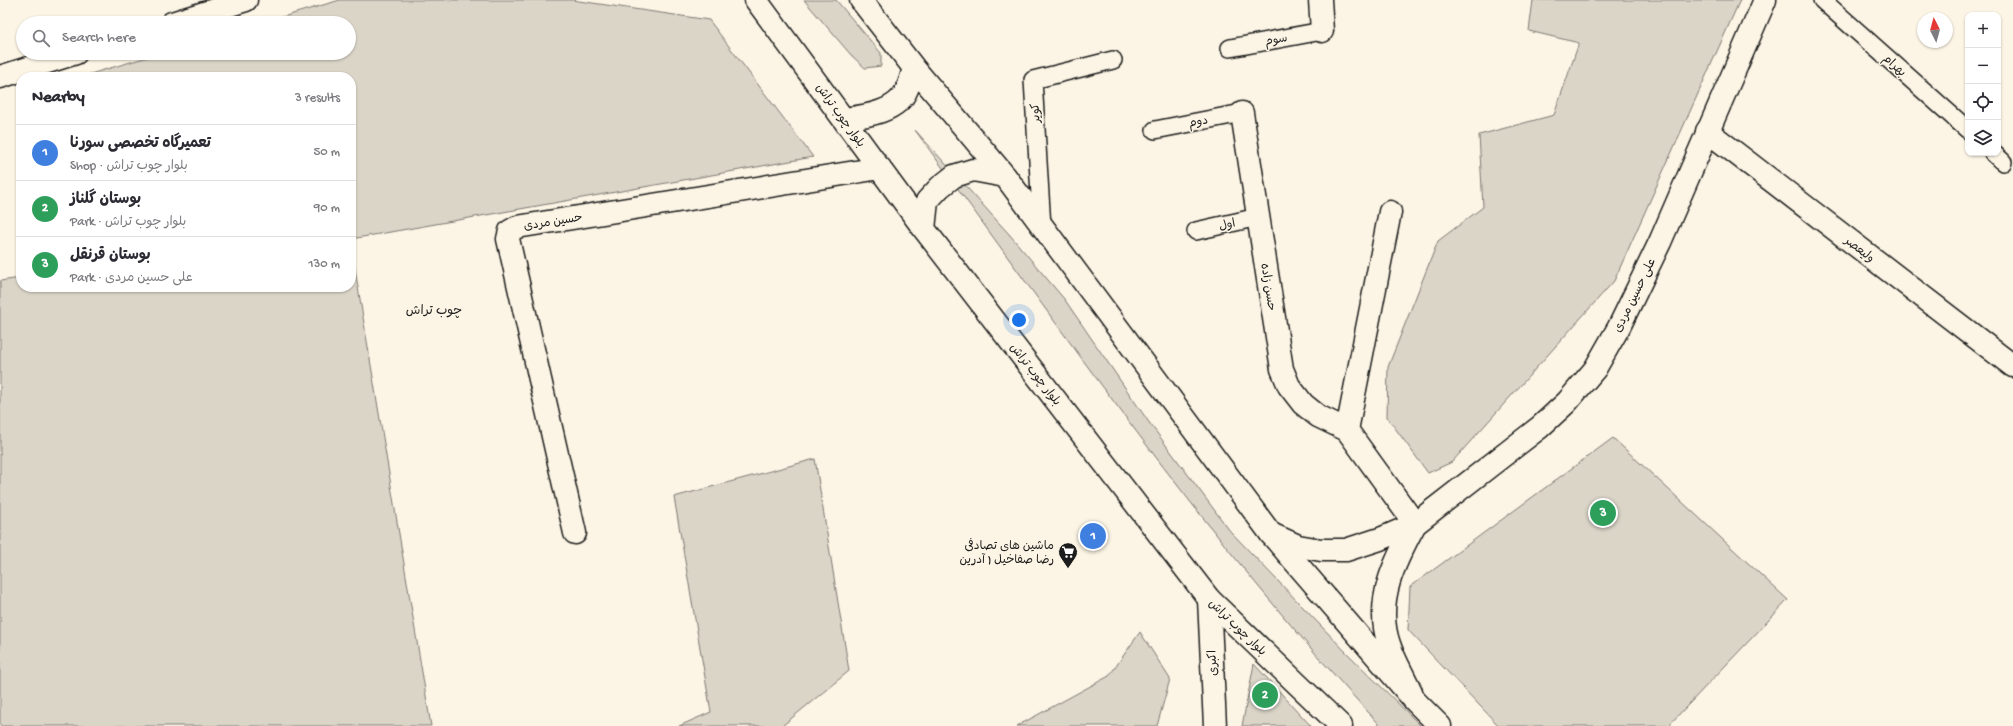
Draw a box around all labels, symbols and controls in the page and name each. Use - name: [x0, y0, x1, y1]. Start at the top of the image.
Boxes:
- north arrow: [1917, 12, 1953, 48]
- map controls: [1965, 12, 2001, 156]
- button: +: [1965, 12, 2001, 48]
- search box: [16, 16, 356, 60]
- icon: search: [30, 27, 52, 49]
- text: Search here: [62, 29, 136, 47]
- street label: سوم: [1264, 32, 1289, 50]
- button: −: [1965, 48, 2001, 84]
- street label: بهرام: [1879, 52, 1908, 81]
- street label: بلوار چوب‌ تراش: [812, 82, 867, 151]
- button: locate: [1965, 84, 2001, 120]
- text: Nearby: [32, 88, 85, 108]
- text: 3 results: [295, 91, 340, 106]
- street label: کویر: [1030, 103, 1045, 124]
- street label: دوم: [1187, 114, 1209, 132]
- button: layers: [1965, 120, 2001, 156]
- text: تعمیرگاه تخصصی سورنا: [70, 135, 211, 153]
- text: 1: [42, 145, 48, 160]
- text: 50 m: [313, 145, 340, 160]
- text: Shop · بلوار چوب‌ تراش: [70, 159, 188, 174]
- text: بوستان گلناز: [70, 191, 141, 209]
- text: 2: [42, 201, 48, 216]
- text: 90 m: [314, 201, 340, 216]
- street label: حسین مردی: [523, 211, 584, 235]
- text: Park · بلوار چوب‌ تراش: [70, 215, 186, 230]
- street label: اول: [1218, 217, 1237, 235]
- street label: ولیعصر: [1840, 234, 1876, 267]
- text: بوستان قرنقل: [70, 247, 151, 265]
- street label: علی حسین مردی: [1612, 256, 1660, 335]
- text: 3: [42, 257, 48, 272]
- text: 130 m: [308, 257, 340, 272]
- street label: حسن زاده: [1256, 262, 1278, 312]
- text: Park · علی حسین مردی: [70, 271, 193, 286]
- district label: چوب تراش: [406, 304, 462, 319]
- your location: [1009, 310, 1029, 330]
- street label: بلوار چوب‌ تراش: [1006, 341, 1063, 409]
- pin: 3: [1590, 498, 1616, 528]
- pin: 1: [1080, 521, 1106, 551]
- place label: ماشین های تصادفی رضا صفاخیل ( آدرین: [959, 537, 1054, 568]
- supermarket icon: ماشین های تصادفی رضا صفاخیل ( آدرین: [1057, 541, 1079, 569]
- street label: بلوار چوب‌ تراش: [1205, 597, 1268, 660]
- street label: اکبری: [1206, 650, 1222, 676]
- pin: 2: [1252, 680, 1278, 710]

